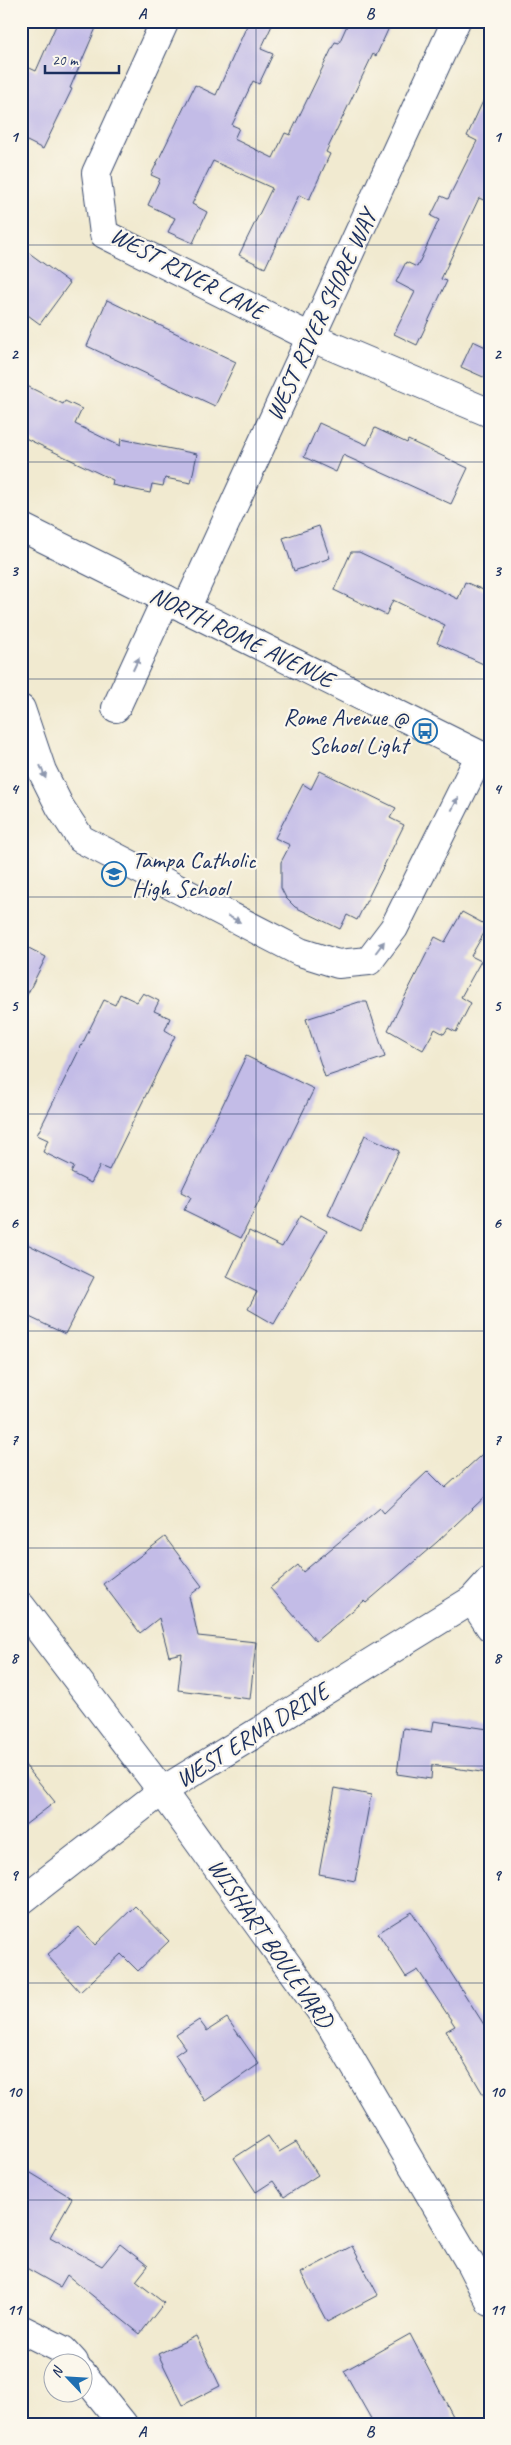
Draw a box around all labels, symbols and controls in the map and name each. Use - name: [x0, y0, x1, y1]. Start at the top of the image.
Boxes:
- text: A: [138, 4, 148, 24]
- text: B: [366, 4, 376, 24]
- scale bar: [45, 42, 119, 74]
- text: 20 m: [52, 51, 79, 70]
- text: 1: [10, 127, 19, 147]
- text: 1: [493, 127, 502, 147]
- street label: WEST RIVER SHORE WAY: [259, 201, 385, 425]
- street label: WEST RIVER LANE: [105, 220, 273, 328]
- text: 2: [10, 344, 19, 364]
- text: 2: [493, 344, 502, 364]
- text: 3: [10, 561, 19, 581]
- text: 3: [493, 561, 502, 581]
- street label: NORTH ROME AVENUE: [145, 580, 342, 696]
- one-way arrow: [133, 657, 141, 671]
- place label: Rome Avenue @ School Light: [283, 702, 411, 760]
- bus stop icon: Rome Avenue @ School Light: [412, 718, 438, 744]
- one-way arrow: [39, 765, 47, 780]
- text: 4: [10, 779, 19, 799]
- text: 4: [493, 779, 502, 799]
- one-way arrow: [451, 796, 459, 811]
- place label: Tampa Catholic High School: [132, 845, 257, 903]
- school or university icon: Tampa Catholic High School: [101, 861, 127, 887]
- one-way arrow: [227, 915, 241, 923]
- one-way arrow: [374, 941, 385, 954]
- text: 5: [11, 996, 20, 1016]
- text: 5: [494, 996, 503, 1016]
- text: 6: [10, 1213, 19, 1233]
- text: 6: [493, 1213, 502, 1233]
- text: 7: [10, 1430, 19, 1450]
- text: 7: [493, 1430, 502, 1450]
- text: 8: [10, 1648, 19, 1668]
- text: 8: [493, 1648, 502, 1668]
- street label: WEST ERNA DRIVE: [170, 1674, 336, 1794]
- street label: WISHART BOULEVARD: [201, 1853, 342, 2035]
- text: 9: [10, 1865, 19, 1885]
- text: 9: [493, 1865, 502, 1885]
- text: 10: [7, 2082, 23, 2102]
- text: 10: [490, 2082, 506, 2102]
- text: 11: [7, 2300, 23, 2320]
- text: 11: [490, 2300, 506, 2320]
- north arrow: [42, 2352, 92, 2402]
- text: N: [47, 2363, 67, 2380]
- text: A: [138, 2422, 148, 2442]
- text: B: [366, 2422, 376, 2442]

